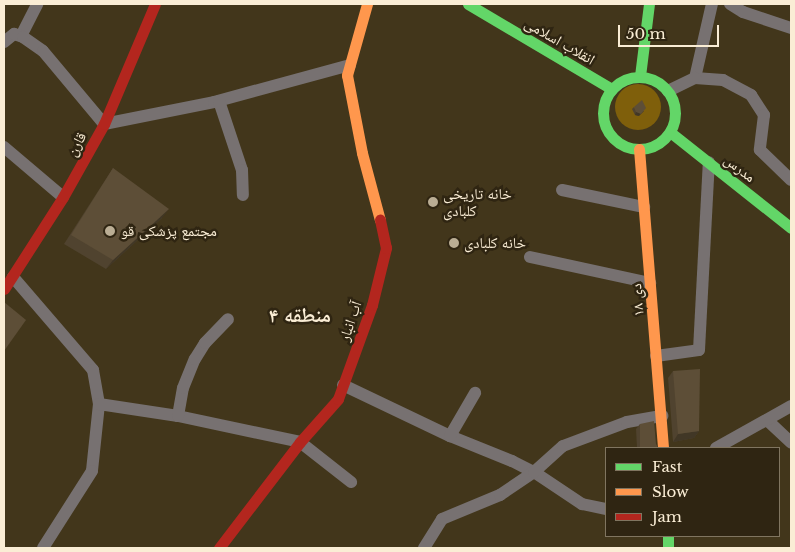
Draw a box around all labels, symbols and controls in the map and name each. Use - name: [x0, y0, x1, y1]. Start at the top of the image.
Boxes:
- street label: انقلاب اسلامی: [522, 14, 598, 68]
- scale bar: [620, 15, 721, 47]
- text: 50 m: [626, 24, 666, 43]
- street label: قارن: [62, 129, 90, 159]
- street label: مدرس: [721, 150, 759, 186]
- place label: خانه تاریخی کلبادی: [443, 184, 512, 219]
- marker: خانه تاریخی کلبادی: [427, 196, 439, 208]
- place label: مجتمع پزشکی قو: [121, 222, 217, 240]
- marker: مجتمع پزشکی قو: [103, 224, 117, 238]
- place label: خانه کلبادی: [464, 234, 526, 252]
- marker: خانه کلبادی: [448, 237, 460, 249]
- street label: ۱۸ دی: [627, 283, 647, 317]
- street label: آب انبار: [335, 299, 365, 343]
- district label: منطقه ۴: [269, 303, 331, 327]
- legend: [605, 447, 780, 537]
- text: Fast: [652, 457, 682, 476]
- text: Slow: [652, 482, 689, 501]
- text: Jam: [652, 507, 682, 526]

